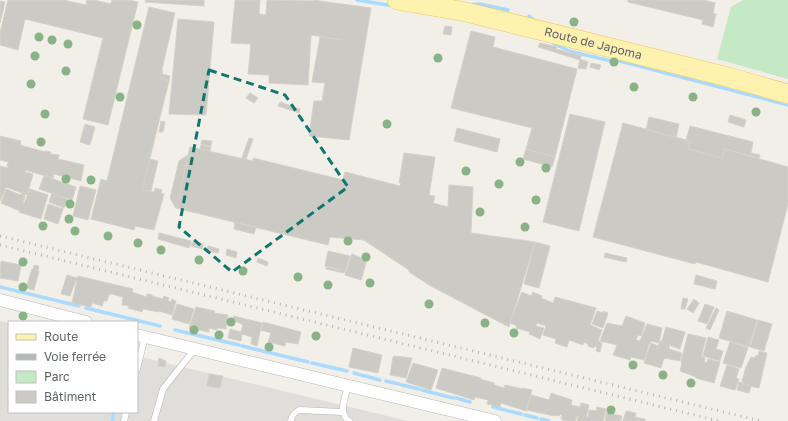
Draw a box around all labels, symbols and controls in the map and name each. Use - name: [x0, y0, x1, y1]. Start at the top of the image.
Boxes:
- street label: Route de Japoma: [543, 24, 644, 62]
- legend: [8, 321, 138, 413]
- text: Route: [44, 329, 78, 344]
- text: Voie ferrée: [44, 349, 106, 364]
- text: Parc: [44, 369, 70, 384]
- text: Bâtiment: [44, 389, 97, 404]

